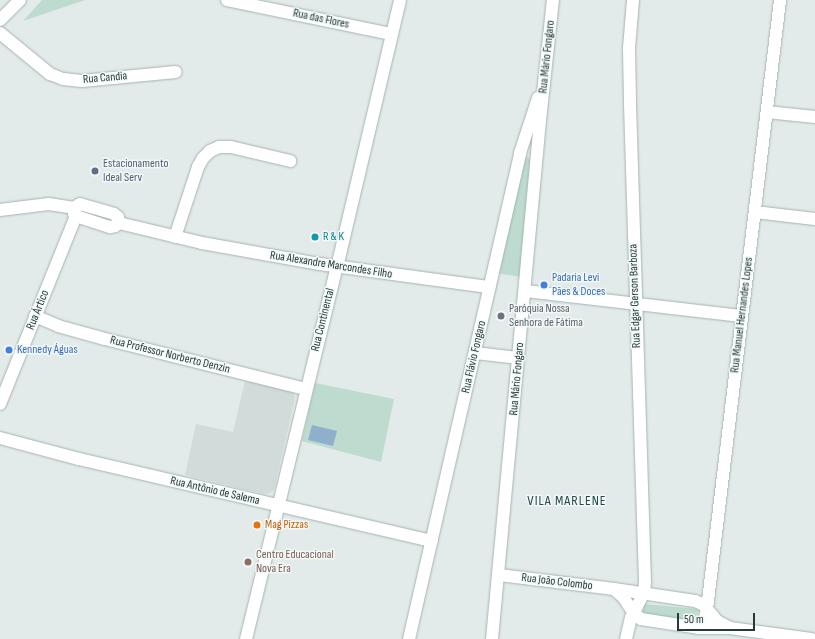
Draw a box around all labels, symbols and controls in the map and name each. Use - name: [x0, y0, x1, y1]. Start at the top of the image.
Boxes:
- street label: Rua das Flores: [292, 6, 350, 32]
- street label: Rua Mário Fongaro: [536, 20, 558, 94]
- street label: Rua Candia: [82, 69, 128, 87]
- place label: Estacionamento Ideal Serv: [103, 157, 169, 185]
- marker: Estacionamento Ideal Serv: [90, 166, 100, 176]
- place label: R & K: [323, 230, 344, 244]
- marker: R & K: [310, 232, 320, 242]
- street label: Rua Edgar Gerson Barboza: [626, 244, 644, 348]
- street label: Rua Alexandre Marcondes Filho: [269, 248, 393, 282]
- street label: Rua Manuel Hernandes Lopes: [728, 256, 756, 374]
- place label: Padaria Levi Pães & Doces: [552, 271, 605, 299]
- marker: Padaria Levi Pães & Doces: [539, 280, 549, 290]
- street label: Rua Continental: [308, 287, 338, 353]
- street label: Rua Ártico: [24, 288, 52, 332]
- place label: Paróquia Nossa Senhora de Fátima: [509, 302, 583, 330]
- marker: Paróquia Nossa Senhora de Fátima: [496, 311, 506, 321]
- street label: Rua Flávio Fongaro: [459, 319, 489, 395]
- street label: Rua Professor Norberto Denzin: [109, 333, 231, 377]
- street label: Rua Mário Fongaro: [507, 342, 527, 416]
- place label: Kennedy Águas: [17, 343, 78, 357]
- marker: Kennedy Águas: [4, 345, 14, 355]
- street label: Rua Antônio de Salema: [169, 474, 261, 508]
- district label: VILA MARLENE: [527, 493, 607, 509]
- place label: Mag Pizzas: [265, 518, 308, 532]
- marker: Mag Pizzas: [252, 520, 262, 530]
- place label: Centro Educacional Nova Era: [256, 548, 334, 576]
- marker: Centro Educacional Nova Era: [243, 557, 253, 567]
- street label: Rua João Colombo: [521, 570, 593, 594]
- scale bar: [679, 605, 757, 631]
- text: 50 m: [684, 612, 704, 627]

